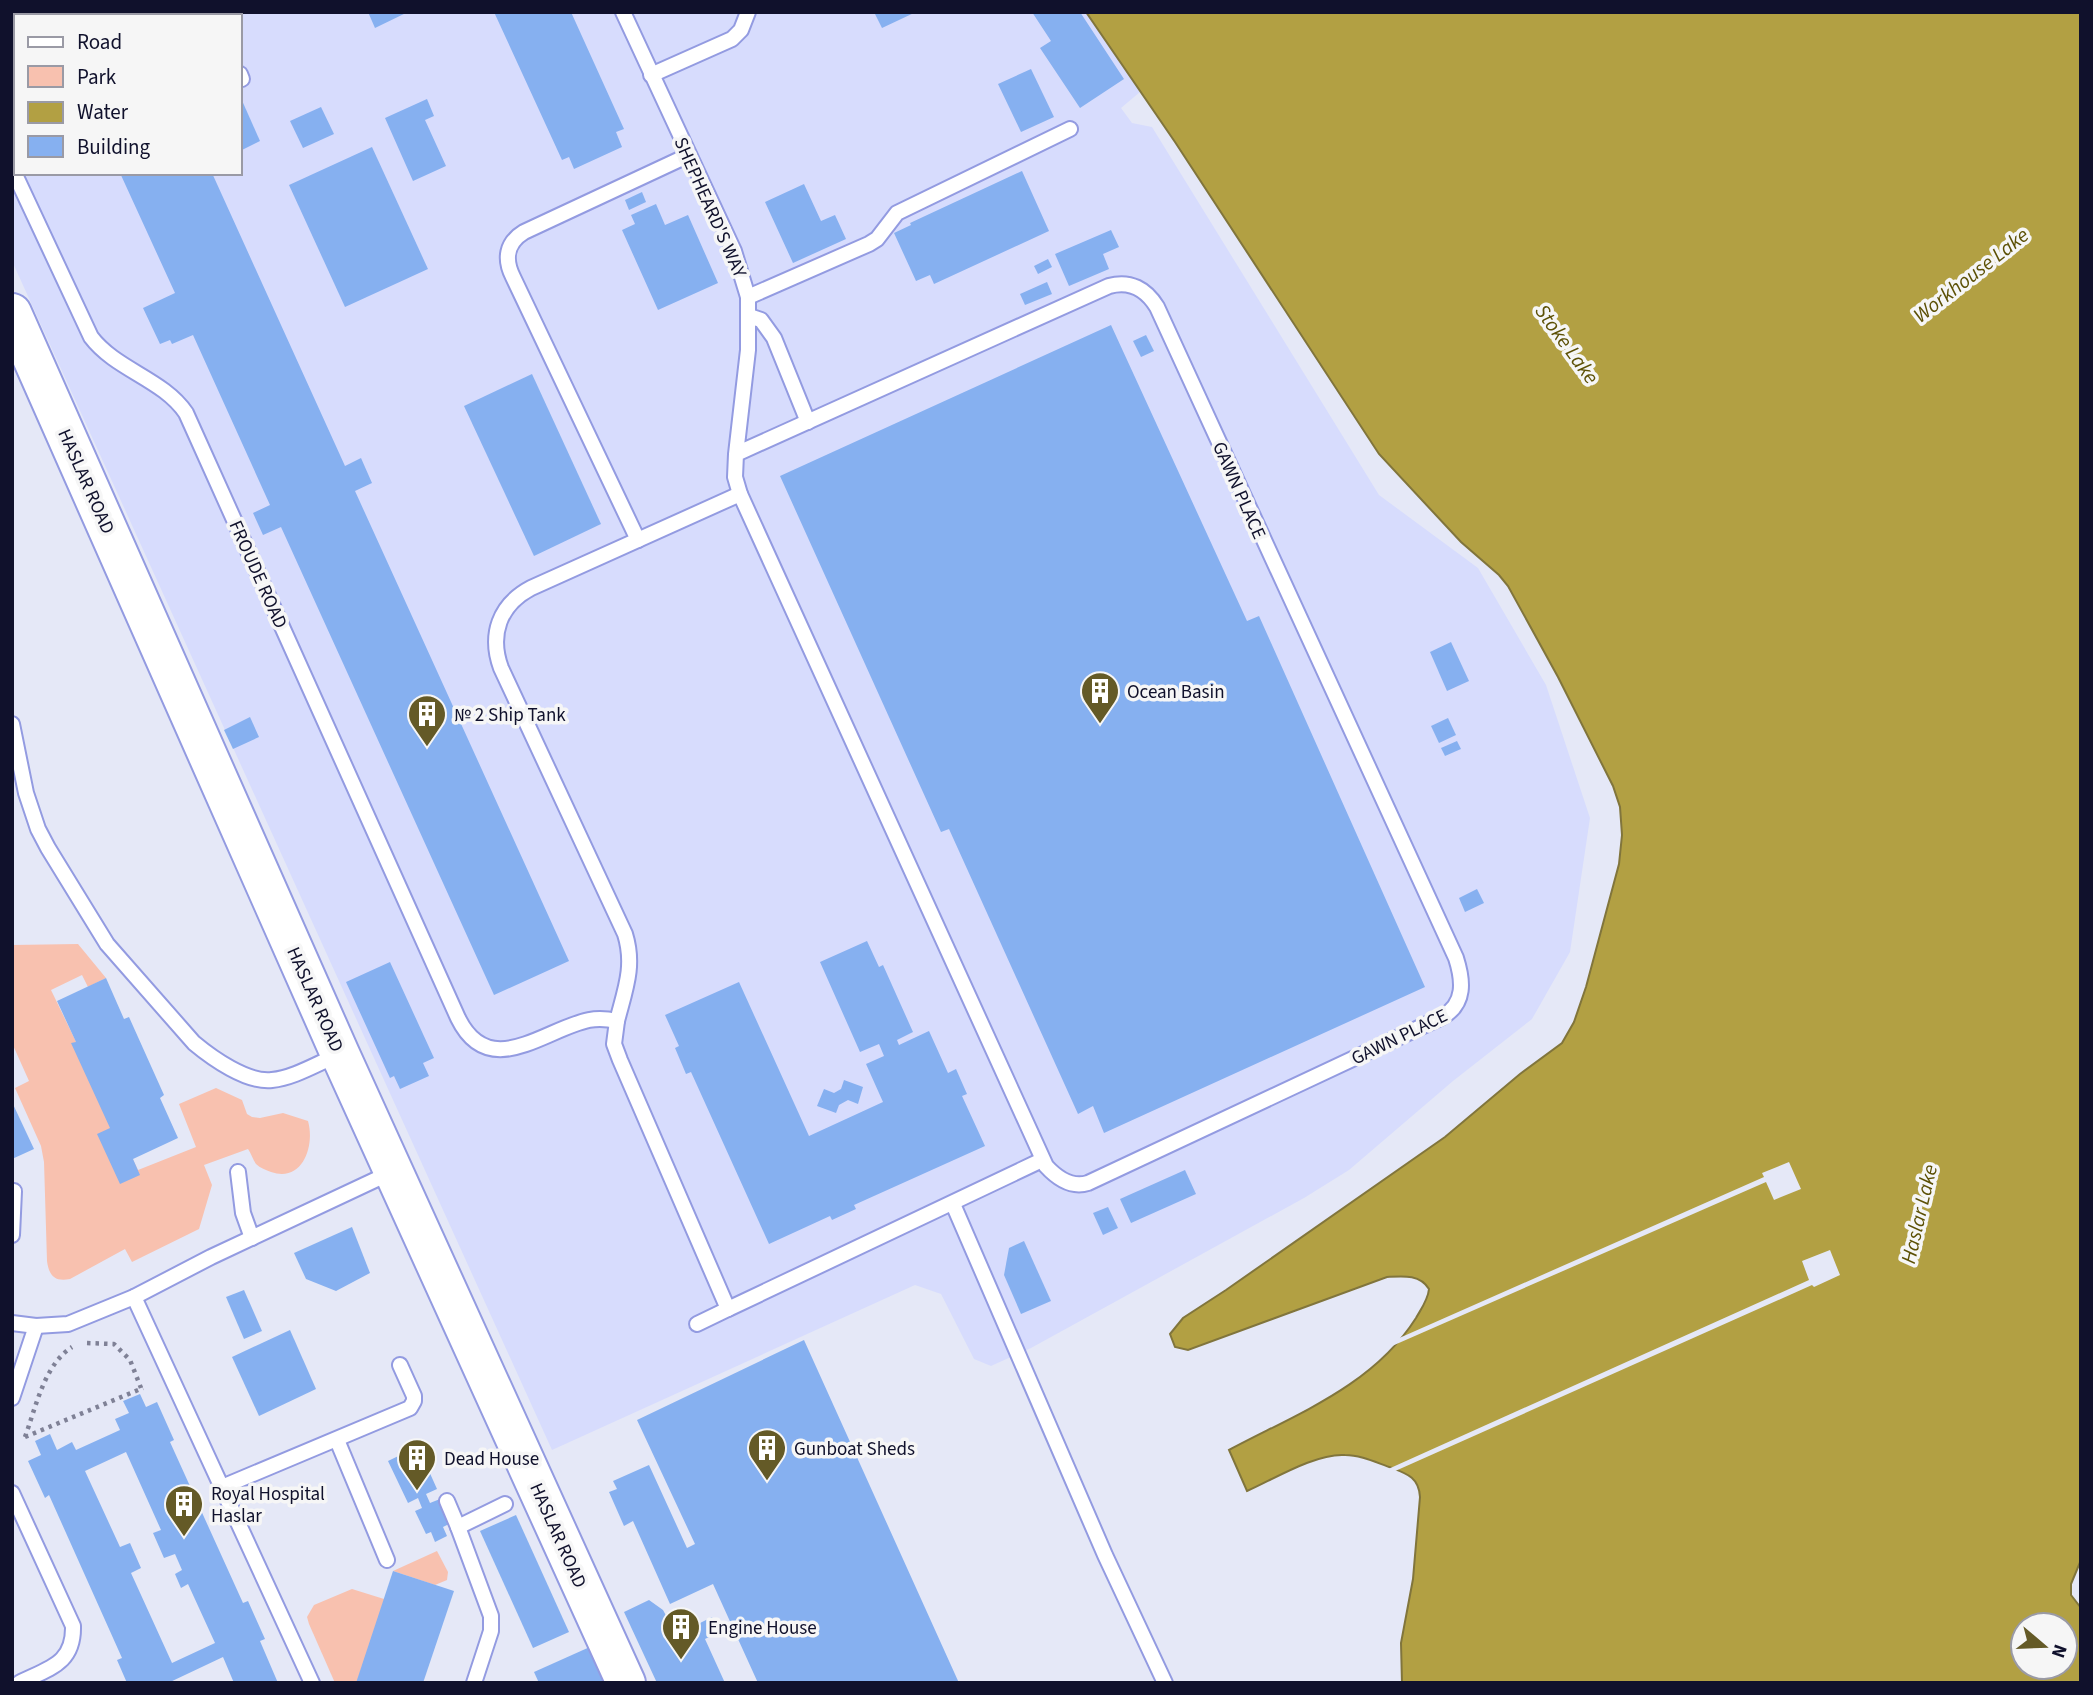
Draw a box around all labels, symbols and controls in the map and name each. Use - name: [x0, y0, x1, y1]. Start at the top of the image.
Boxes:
- legend: [14, 14, 242, 175]
- text: Road: [77, 27, 122, 57]
- text: Park: [77, 62, 117, 92]
- text: Water: [77, 97, 129, 127]
- text: Building: [77, 132, 151, 162]
- street label: SHEPHEARD'S WAY: [667, 133, 753, 283]
- water label: Workhouse Lake: [1907, 220, 2035, 330]
- water label: Stoke Lake: [1528, 298, 1606, 390]
- street label: HASLAR ROAD: [50, 425, 121, 538]
- street label: GAWN PLACE: [1205, 438, 1272, 544]
- street label: FROUDE ROAD: [222, 516, 294, 633]
- building icon: Ocean Basin: [1079, 670, 1121, 725]
- place label: Ocean Basin: [1127, 679, 1225, 706]
- building icon: № 2 Ship Tank: [406, 693, 448, 748]
- place label: № 2 Ship Tank: [454, 702, 566, 729]
- street label: HASLAR ROAD: [279, 943, 350, 1056]
- street label: GAWN PLACE: [1347, 1002, 1452, 1072]
- water label: Haslar Lake: [1893, 1161, 1945, 1267]
- building icon: Gunboat Sheds: [746, 1427, 788, 1482]
- place label: Gunboat Sheds: [794, 1436, 915, 1463]
- building icon: Dead House: [396, 1437, 438, 1492]
- place label: Dead House: [444, 1446, 539, 1473]
- street label: HASLAR ROAD: [522, 1479, 593, 1592]
- place label: Royal Hospital Haslar: [211, 1481, 325, 1530]
- building icon: Royal Hospital Haslar: [163, 1483, 205, 1538]
- building icon: Engine House: [660, 1606, 702, 1661]
- north arrow: [2009, 1611, 2079, 1681]
- place label: Engine House: [708, 1615, 817, 1642]
- text: N: [2044, 1641, 2073, 1661]

